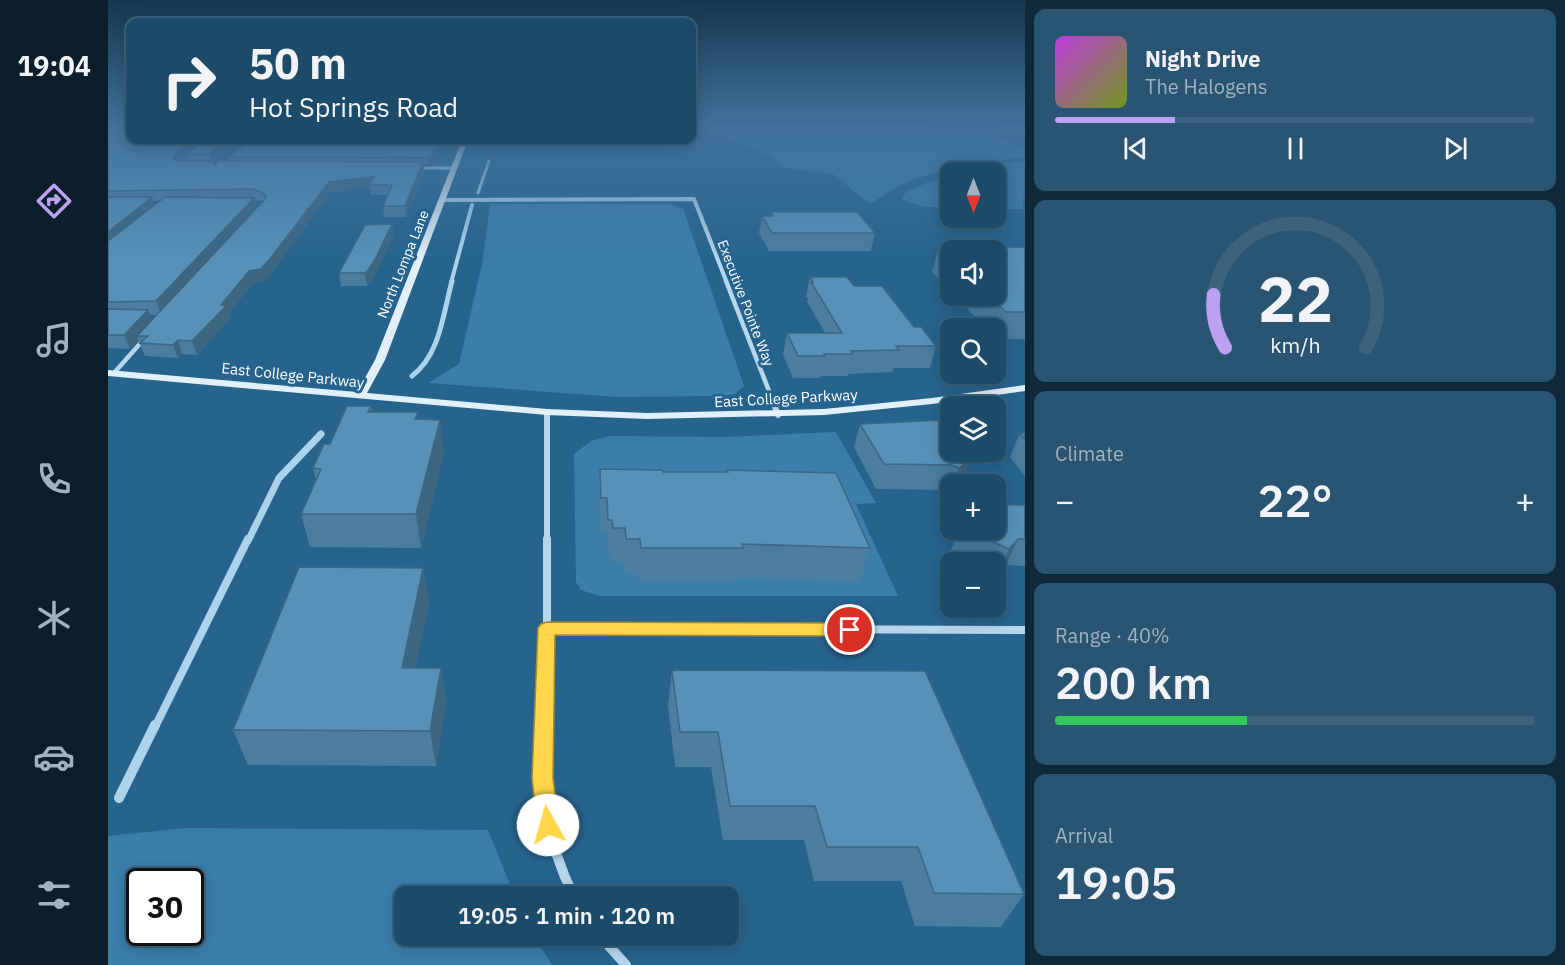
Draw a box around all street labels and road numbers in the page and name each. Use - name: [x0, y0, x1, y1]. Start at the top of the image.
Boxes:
- street label: North Lompa Lane: [373, 207, 433, 321]
- street label: Executive Pointe Way: [714, 237, 778, 369]
- street label: East College Parkway: [221, 358, 366, 392]
- street label: East College Parkway: [714, 385, 859, 411]

